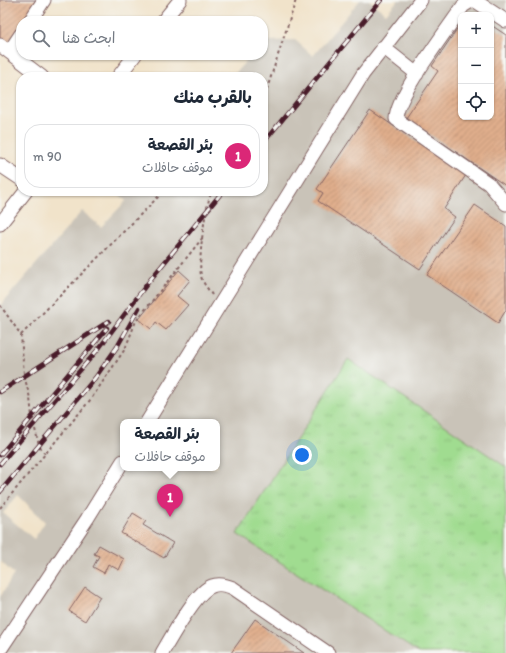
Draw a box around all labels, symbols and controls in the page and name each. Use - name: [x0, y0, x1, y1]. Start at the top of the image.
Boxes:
- map controls: [458, 12, 494, 120]
- button: +: [458, 12, 494, 48]
- search box: [16, 16, 268, 60]
- icon: search: [30, 27, 52, 49]
- text: ابحث هنا: [62, 29, 116, 47]
- button: −: [458, 48, 494, 84]
- button: locate: [458, 84, 494, 120]
- text: بالقرب منك: [174, 87, 252, 107]
- text: بئر القصعة: [148, 136, 213, 154]
- text: 90 m: [33, 149, 62, 164]
- text: 1: [235, 149, 241, 164]
- text: موقف حافلات: [142, 160, 213, 175]
- popup: [120, 419, 220, 471]
- text: بئر القصعة: [134, 425, 200, 443]
- your location: [292, 445, 312, 465]
- text: موقف حافلات: [134, 449, 206, 464]
- pin: 1: [157, 484, 183, 517]

